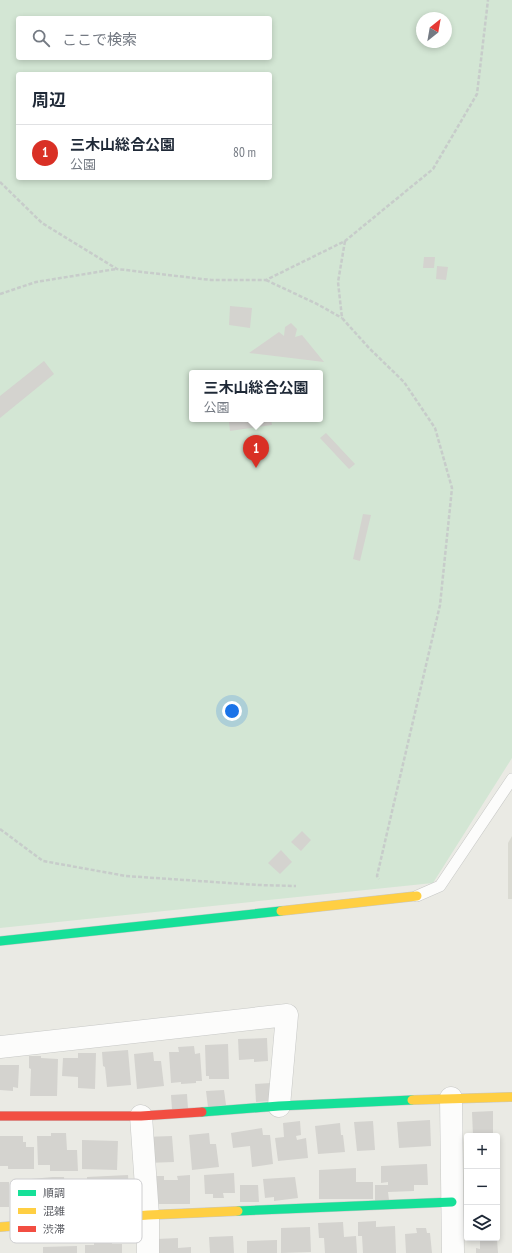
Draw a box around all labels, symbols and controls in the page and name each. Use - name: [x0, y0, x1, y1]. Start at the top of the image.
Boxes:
- north arrow: [416, 12, 452, 48]
- search box: [16, 16, 272, 60]
- icon: search: [30, 27, 52, 49]
- text: ここで検索: [62, 30, 137, 49]
- text: 周辺: [32, 89, 66, 111]
- text: 三木山総合公園: [70, 135, 175, 154]
- text: 1: [42, 144, 48, 161]
- text: 80 m: [233, 144, 256, 161]
- text: 公園: [70, 156, 96, 173]
- popup: [189, 370, 323, 422]
- text: 三木山総合公園: [203, 378, 309, 397]
- text: 公園: [203, 399, 230, 416]
- pin: 1: [243, 435, 269, 468]
- your location: [222, 701, 242, 721]
- map controls: [464, 1133, 500, 1241]
- button: +: [464, 1133, 500, 1169]
- button: −: [464, 1169, 500, 1205]
- legend: [10, 1179, 142, 1243]
- text: 順調: [43, 1186, 65, 1200]
- text: 混雑: [43, 1204, 65, 1218]
- button: layers: [464, 1205, 500, 1241]
- text: 渋滞: [43, 1222, 65, 1236]

